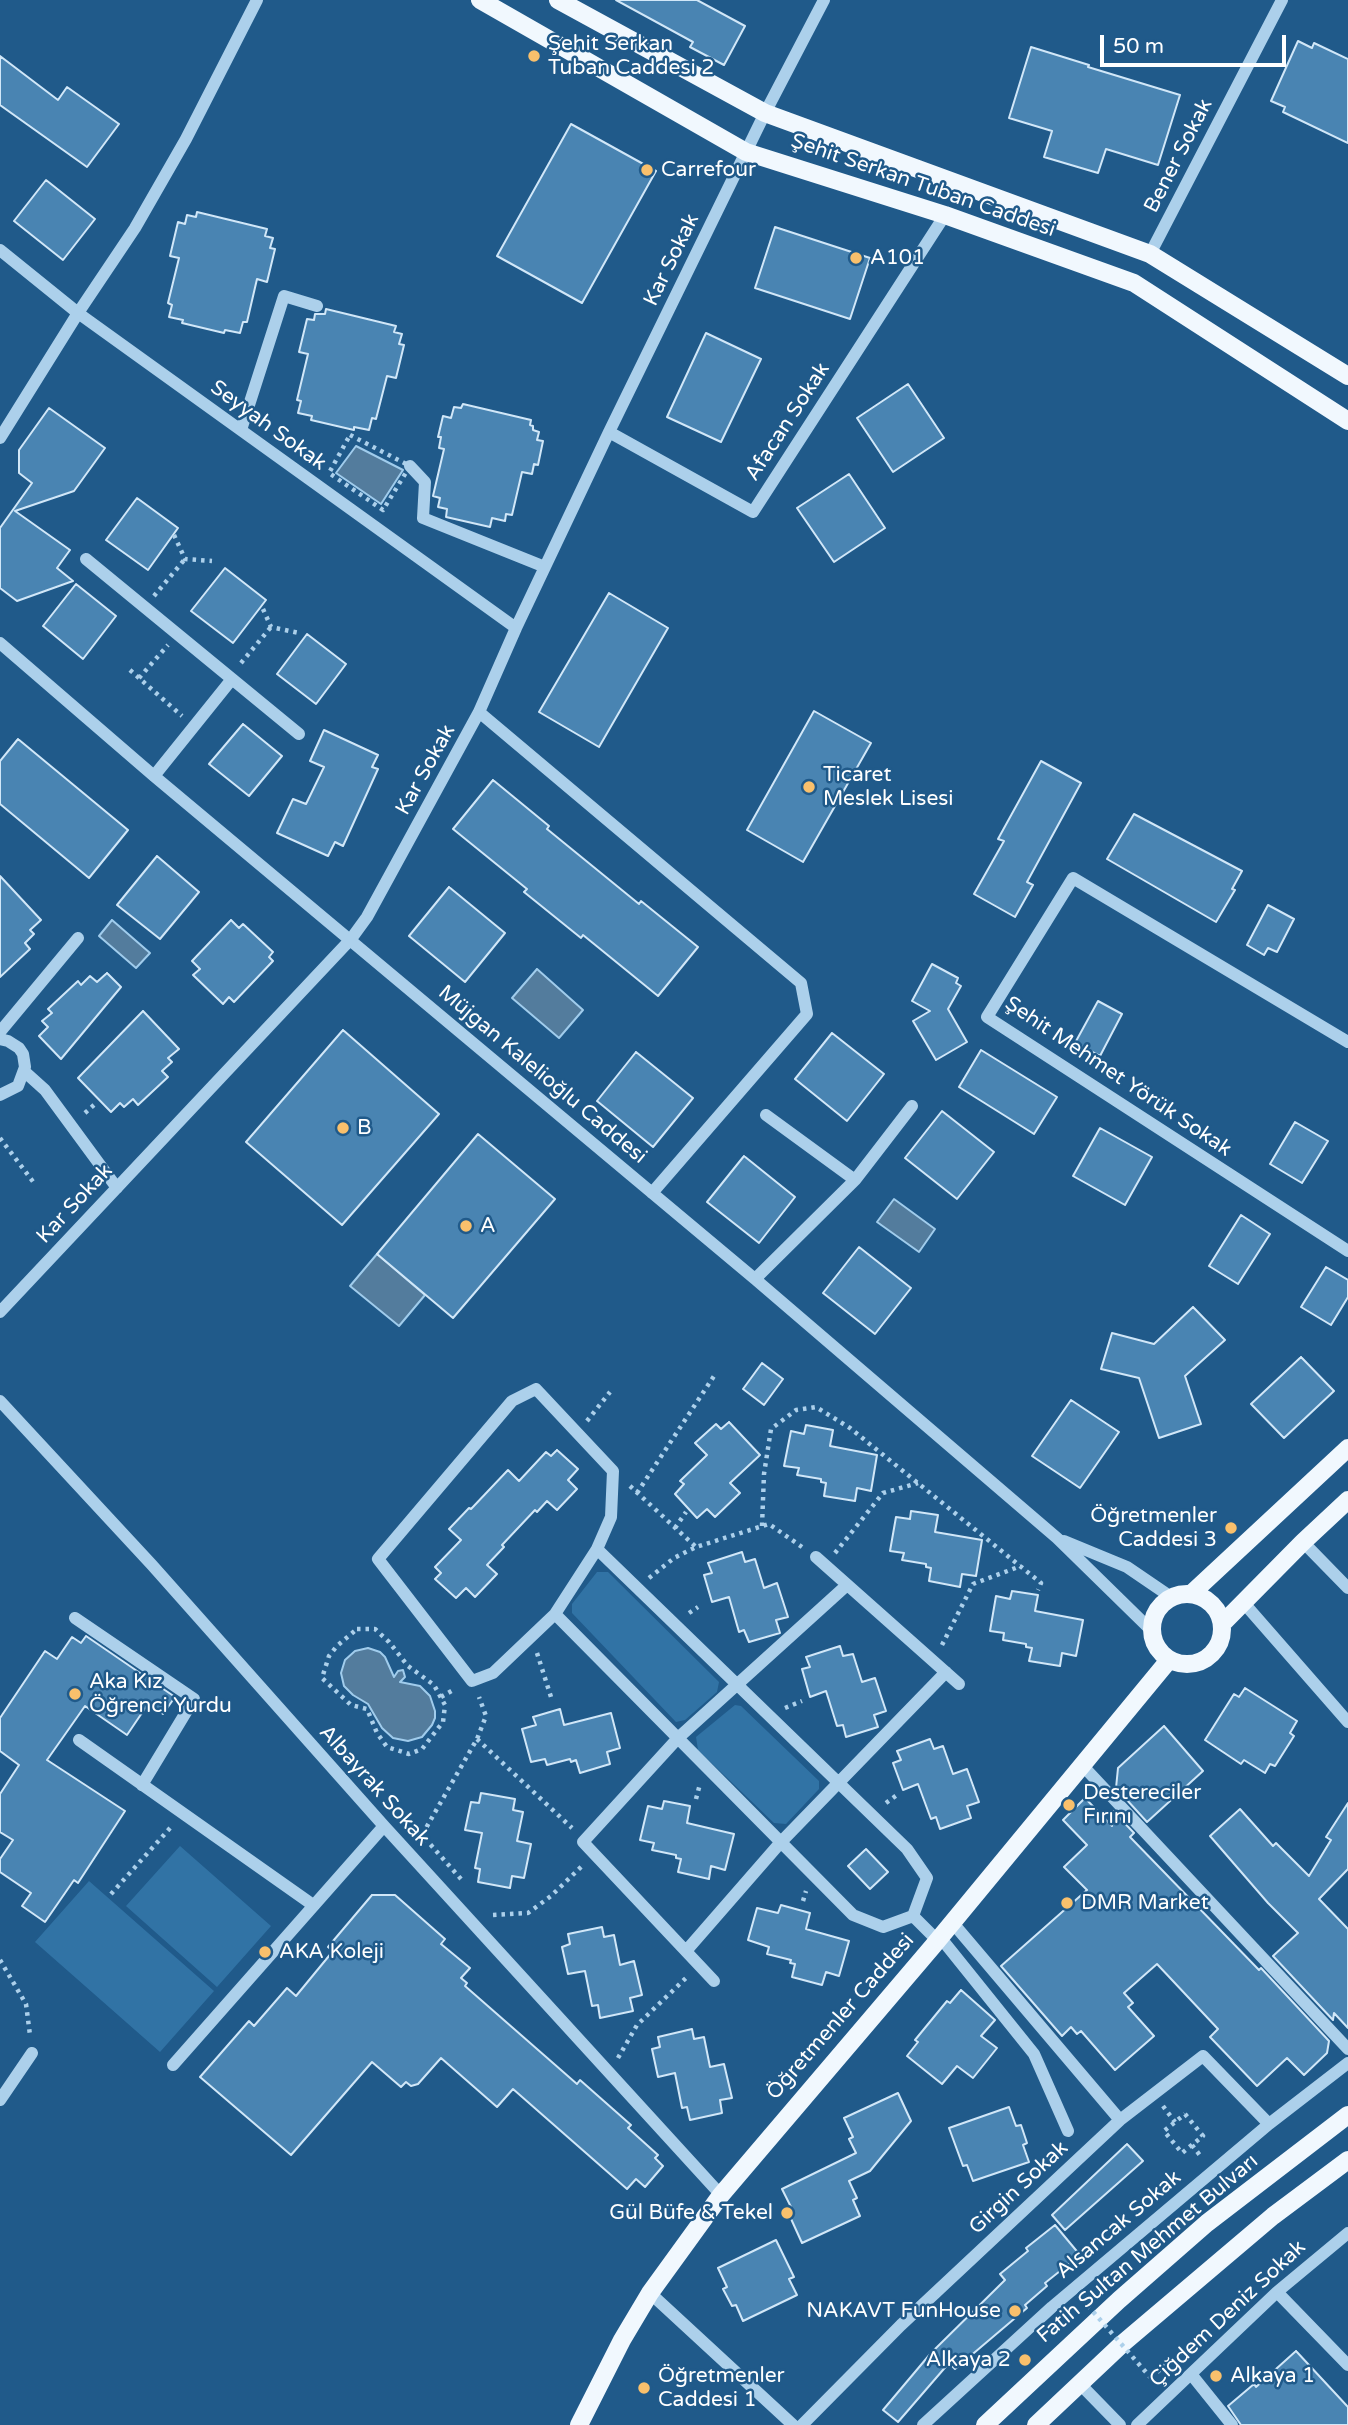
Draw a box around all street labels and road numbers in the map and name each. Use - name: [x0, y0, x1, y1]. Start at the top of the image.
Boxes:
- street label: Bener Sokak: [1139, 95, 1219, 217]
- street label: Şehit Serkan Tuban Caddesi: [787, 129, 1059, 243]
- street label: Kar Sokak: [639, 210, 705, 310]
- street label: Afacan Sokak: [740, 358, 836, 486]
- street label: Seyyah Sokak: [205, 375, 331, 477]
- street label: Kar Sokak: [391, 720, 461, 820]
- street label: Müjgan Kalelioğlu Caddesi: [433, 980, 651, 1170]
- street label: Şehit Mehmet Yörük Sokak: [1000, 992, 1236, 1162]
- street label: Kar Sokak: [32, 1159, 118, 1249]
- street label: Albayrak Sokak: [313, 1720, 435, 1852]
- street label: Öğretmenler Caddesi: [762, 1929, 920, 2105]
- street label: Girgin Sokak: [964, 2136, 1074, 2240]
- street label: Fatih Sultan Mehmet Bulvarı: [1032, 2149, 1264, 2349]
- street label: Alsancak Sokak: [1051, 2165, 1187, 2285]
- street label: Çiğdem Deniz Sokak: [1145, 2235, 1311, 2393]

